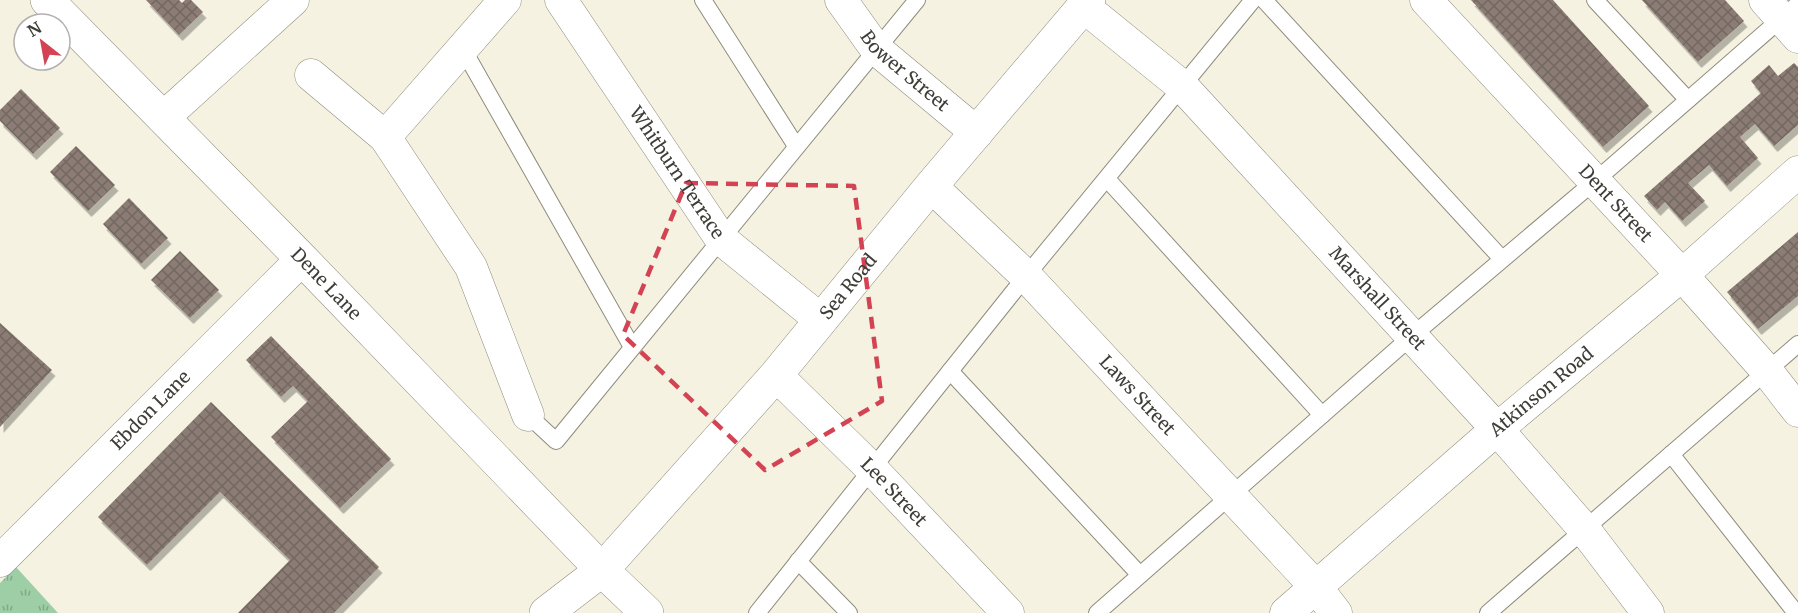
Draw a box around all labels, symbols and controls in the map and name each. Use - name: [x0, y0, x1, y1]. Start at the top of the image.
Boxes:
- north arrow: [12, 12, 72, 72]
- text: N: [24, 17, 45, 41]
- street label: Bower Street: [855, 26, 954, 116]
- street label: Whitburn Terrace: [624, 101, 730, 243]
- street label: Dent Street: [1574, 160, 1658, 247]
- street label: Marshall Street: [1324, 242, 1431, 355]
- street label: Dene Lane: [286, 243, 366, 324]
- street label: Sea Road: [814, 249, 882, 324]
- street label: Atkinson Road: [1484, 342, 1598, 442]
- street label: Laws Street: [1095, 350, 1181, 440]
- street label: Ebdon Lane: [106, 365, 195, 455]
- street label: Lee Street: [856, 452, 932, 531]

